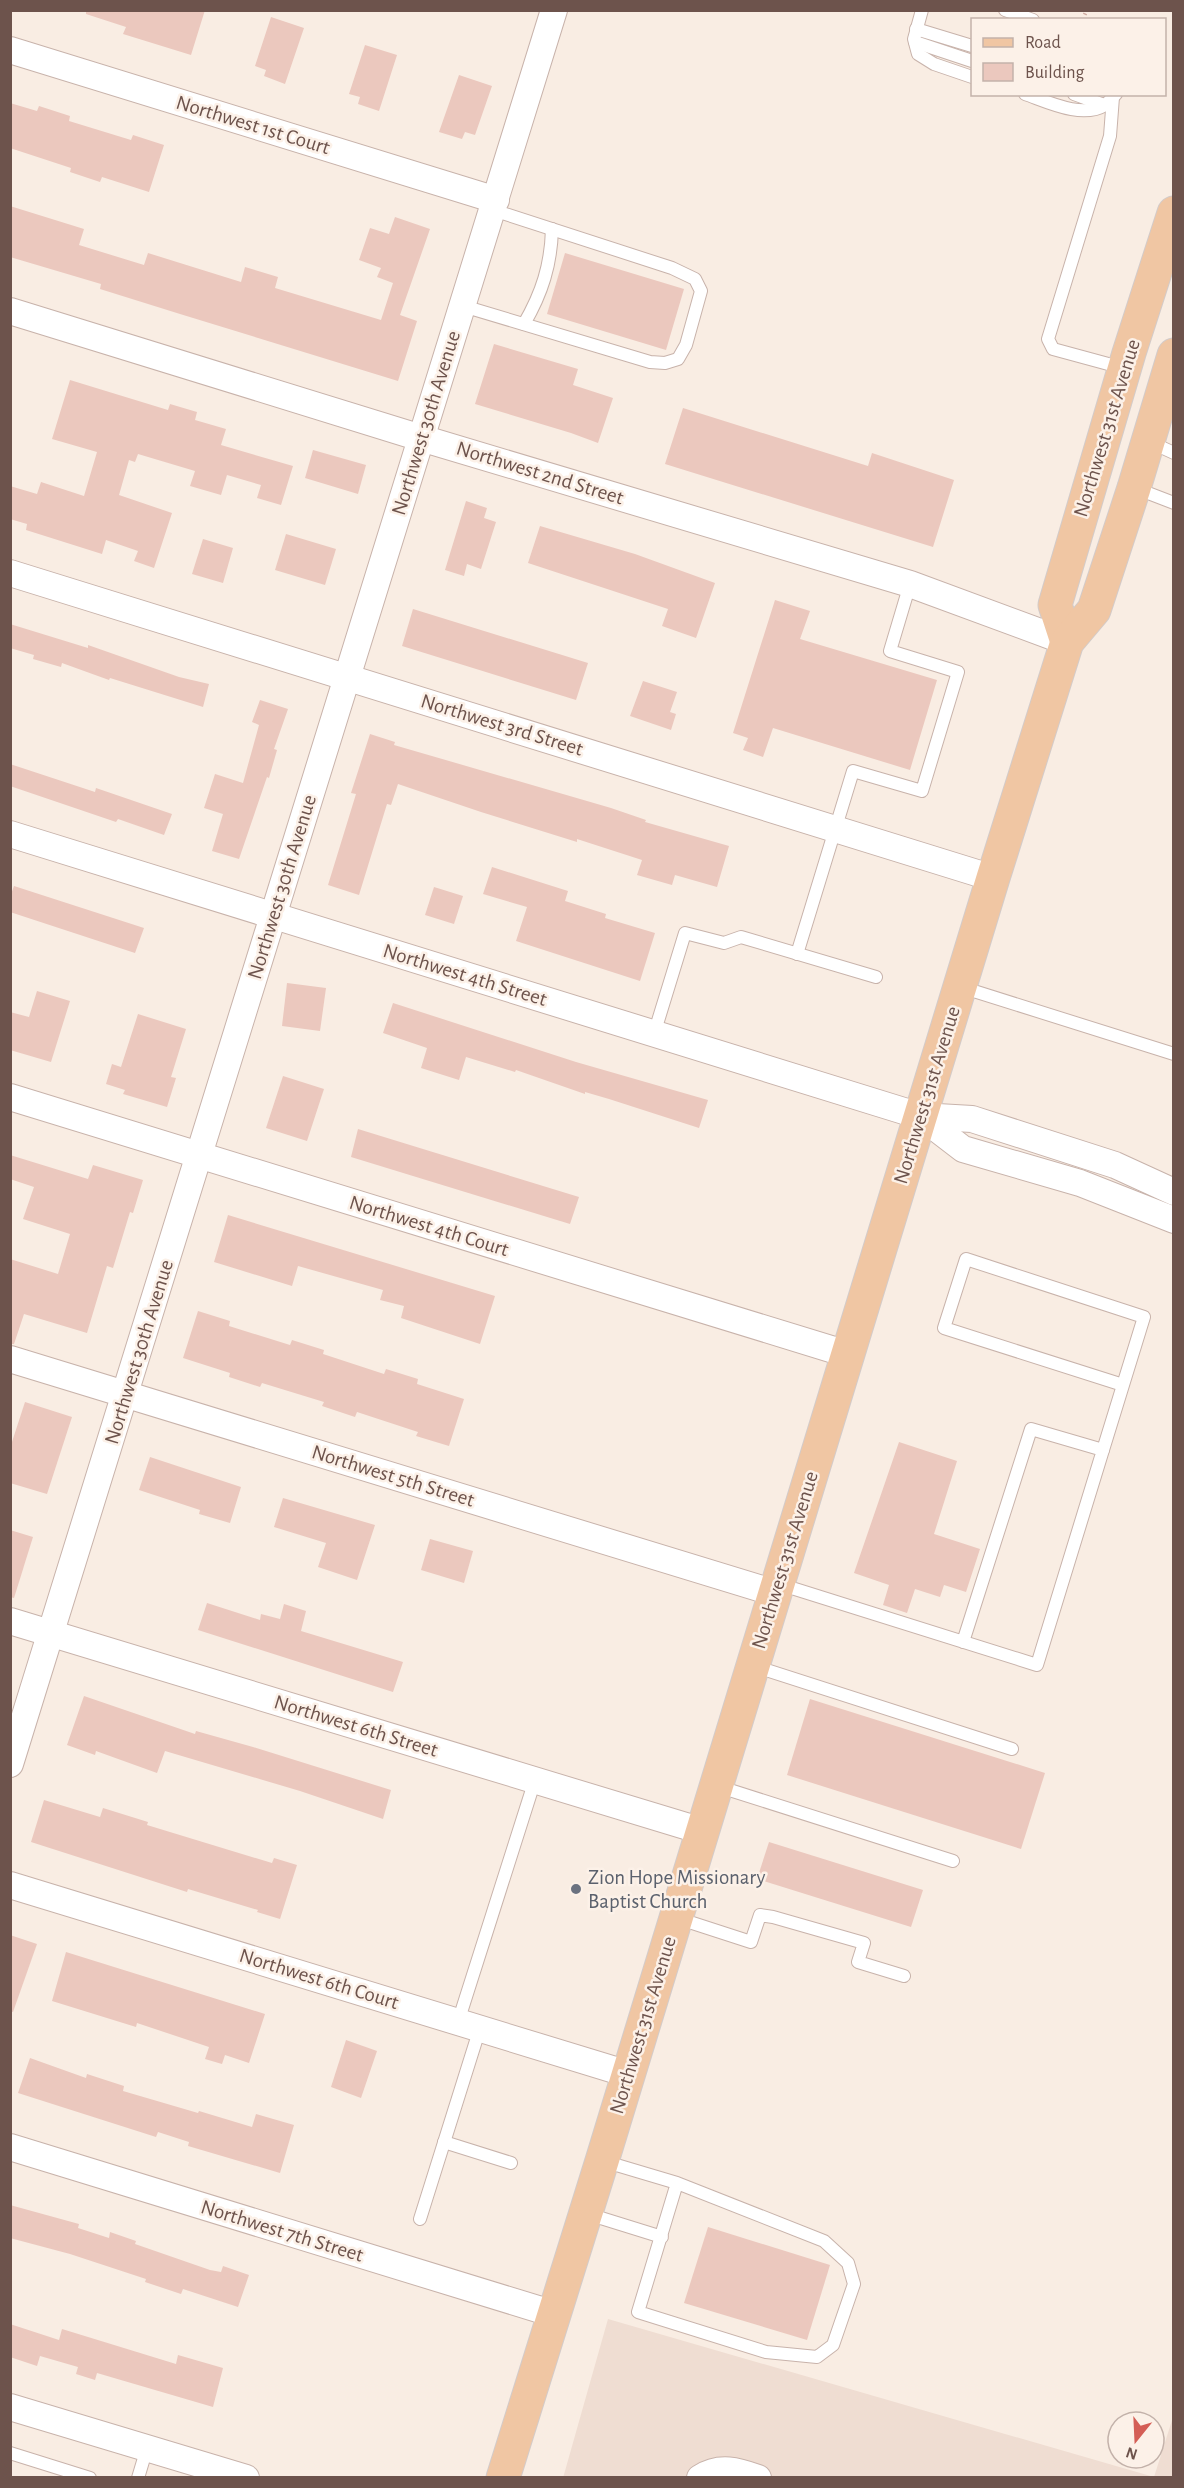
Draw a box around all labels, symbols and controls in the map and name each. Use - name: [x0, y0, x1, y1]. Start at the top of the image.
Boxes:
- legend: [971, 18, 1166, 96]
- text: Road: [1025, 34, 1061, 52]
- text: Building: [1025, 64, 1085, 82]
- street label: Northwest 1st Court: [174, 92, 333, 158]
- street label: Northwest 30th Avenue: [388, 328, 464, 518]
- street label: Northwest 31st Avenue: [1070, 337, 1144, 519]
- street label: Northwest 2nd Street: [454, 438, 626, 509]
- street label: Northwest 3rd Street: [418, 690, 586, 760]
- street label: Northwest 30th Avenue: [244, 792, 320, 982]
- street label: Northwest 4th Street: [381, 940, 550, 1010]
- street label: Northwest 31st Avenue: [890, 1004, 964, 1186]
- street label: Northwest 4th Court: [347, 1192, 511, 1260]
- street label: Northwest 30th Avenue: [101, 1257, 177, 1447]
- street label: Northwest 5th Street: [309, 1441, 477, 1511]
- street label: Northwest 31st Avenue: [748, 1469, 822, 1651]
- street label: Northwest 6th Street: [272, 1691, 441, 1761]
- place label: Zion Hope Missionary Baptist Church: [588, 1867, 765, 1912]
- marker: Zion Hope Missionary Baptist Church: [569, 1882, 583, 1896]
- street label: Northwest 31st Avenue: [606, 1934, 680, 2116]
- street label: Northwest 6th Court: [237, 1945, 401, 2013]
- street label: Northwest 7th Street: [198, 2196, 366, 2266]
- north arrow: [1106, 2410, 1166, 2470]
- text: N: [1124, 2444, 1139, 2463]

